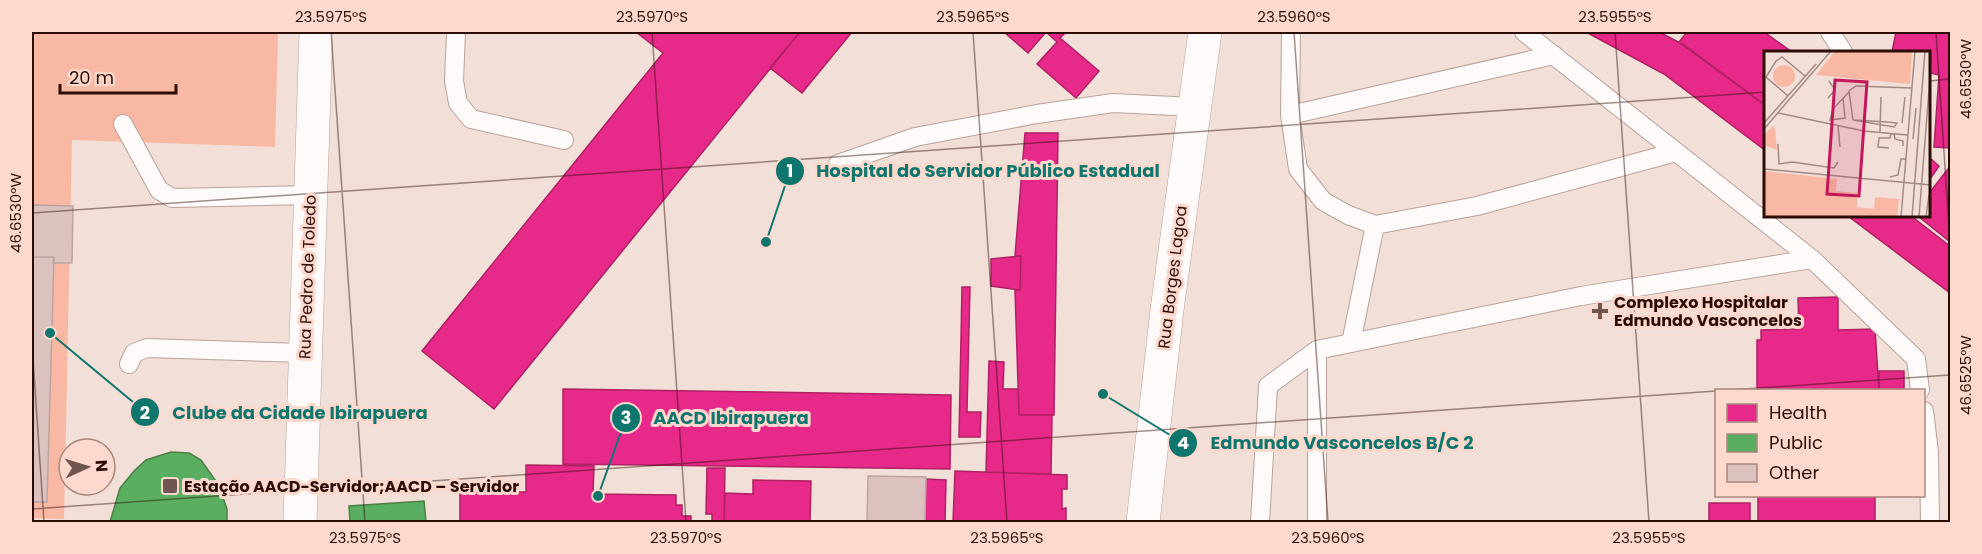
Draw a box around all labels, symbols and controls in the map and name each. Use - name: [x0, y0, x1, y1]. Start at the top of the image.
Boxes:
- text: 23.5975°S: [295, 6, 367, 27]
- text: 23.5970°S: [616, 6, 688, 27]
- text: 23.5965°S: [936, 6, 1010, 27]
- text: 23.5960°S: [1257, 6, 1331, 27]
- text: 23.5955°S: [1578, 6, 1652, 27]
- text: 46.6530°W: [1955, 39, 1976, 119]
- inset map: [1764, 51, 1931, 218]
- scale bar: [60, 57, 176, 95]
- text: 20 m: [69, 65, 114, 90]
- callout: Hospital do Servidor Público Estadual: [775, 153, 1172, 189]
- text: 1: [787, 158, 793, 183]
- text: Hospital do Servidor Público Estadual: [816, 158, 1160, 183]
- text: 46.6530°W: [5, 173, 26, 253]
- street label: Rua Pedro de Toledo: [293, 194, 322, 360]
- street label: Rua Borges Lagoa: [1152, 204, 1193, 350]
- place label: Complexo Hospitalar Edmundo Vasconcelos: [1614, 291, 1802, 332]
- marker: Complexo Hospitalar Edmundo Vasconcelos: [1591, 302, 1609, 320]
- text: 46.6525°W: [1955, 335, 1976, 415]
- legend: [1715, 389, 1925, 497]
- callout: Clube da Cidade Ibirapuera: [130, 394, 440, 430]
- text: 2: [140, 400, 150, 425]
- text: Clube da Cidade Ibirapuera: [172, 400, 428, 425]
- callout: AACD Ibirapuera: [611, 400, 821, 436]
- text: Health: [1769, 400, 1827, 425]
- text: 3: [621, 405, 631, 430]
- text: AACD Ibirapuera: [653, 405, 809, 430]
- callout: Edmundo Vasconcelos B/C 2: [1168, 425, 1485, 461]
- text: 4: [1177, 430, 1189, 455]
- text: Edmundo Vasconcelos B/C 2: [1210, 430, 1474, 455]
- text: Public: [1769, 430, 1823, 455]
- north arrow: [57, 437, 117, 497]
- text: N: [90, 459, 113, 473]
- text: Other: [1769, 460, 1819, 485]
- place label: Estação AACD-Servidor;AACD – Servidor: [184, 475, 519, 498]
- marker: Estação AACD-Servidor;AACD – Servidor: [161, 477, 179, 495]
- text: 23.5975°S: [329, 527, 401, 548]
- text: 23.5970°S: [650, 527, 722, 548]
- text: 23.5965°S: [970, 527, 1044, 548]
- text: 23.5960°S: [1291, 527, 1365, 548]
- text: 23.5955°S: [1612, 527, 1686, 548]

